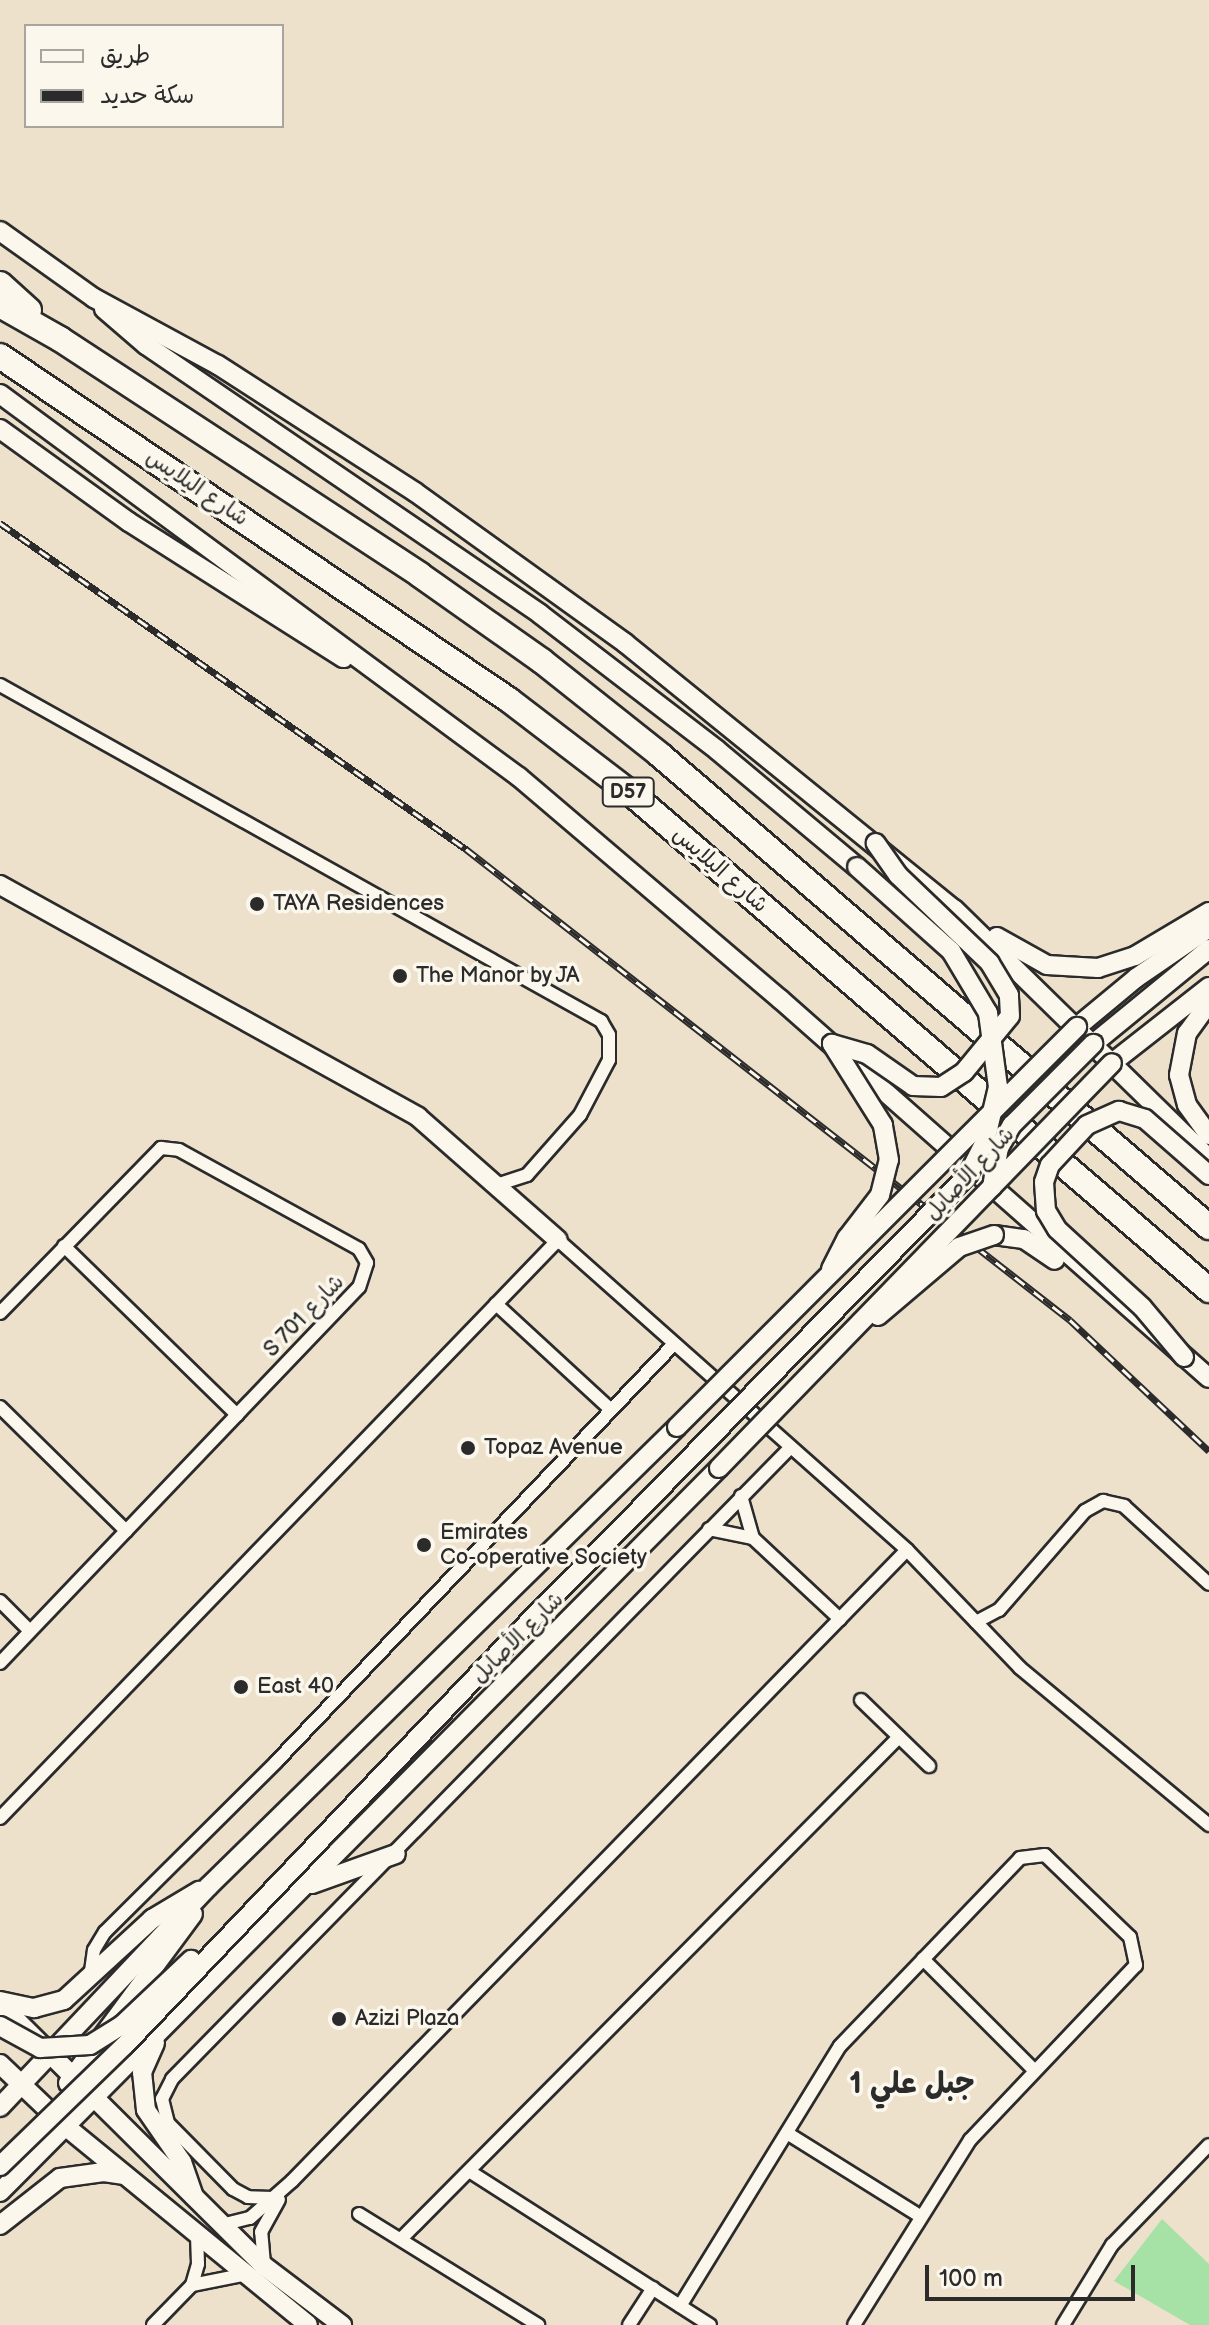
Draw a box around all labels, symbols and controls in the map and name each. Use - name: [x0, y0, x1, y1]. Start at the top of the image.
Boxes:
- legend: [24, 24, 284, 128]
- text: طريق: [100, 41, 150, 70]
- text: سكة حديد: [100, 81, 194, 110]
- street label: شارع اليلايس: [141, 444, 253, 532]
- road number: D57: [600, 776, 656, 808]
- street label: شارع اليلايس: [667, 821, 773, 919]
- place label: TAYA Residences: [273, 891, 444, 917]
- marker: TAYA Residences: [248, 895, 266, 913]
- place label: The Manor by JA: [416, 963, 582, 989]
- marker: The Manor by JA: [391, 967, 409, 985]
- street label: شارع الأصايل: [920, 1122, 1020, 1226]
- street label: S 701 شارع: [258, 1269, 350, 1363]
- place label: Topaz Avenue: [484, 1435, 623, 1461]
- marker: Topaz Avenue: [459, 1439, 477, 1457]
- place label: Emirates Co-operative Society: [440, 1519, 647, 1570]
- marker: Emirates Co-operative Society: [415, 1536, 433, 1554]
- street label: شارع الأصايل: [467, 1587, 569, 1689]
- place label: East 40: [257, 1674, 334, 1700]
- marker: East 40: [232, 1678, 250, 1696]
- place label: Azizi Plaza: [355, 2006, 459, 2032]
- marker: Azizi Plaza: [330, 2010, 348, 2028]
- district label: جبل علي 1: [849, 2066, 975, 2102]
- scale bar: [929, 2249, 1139, 2299]
- text: 100 m: [939, 2264, 1003, 2293]

